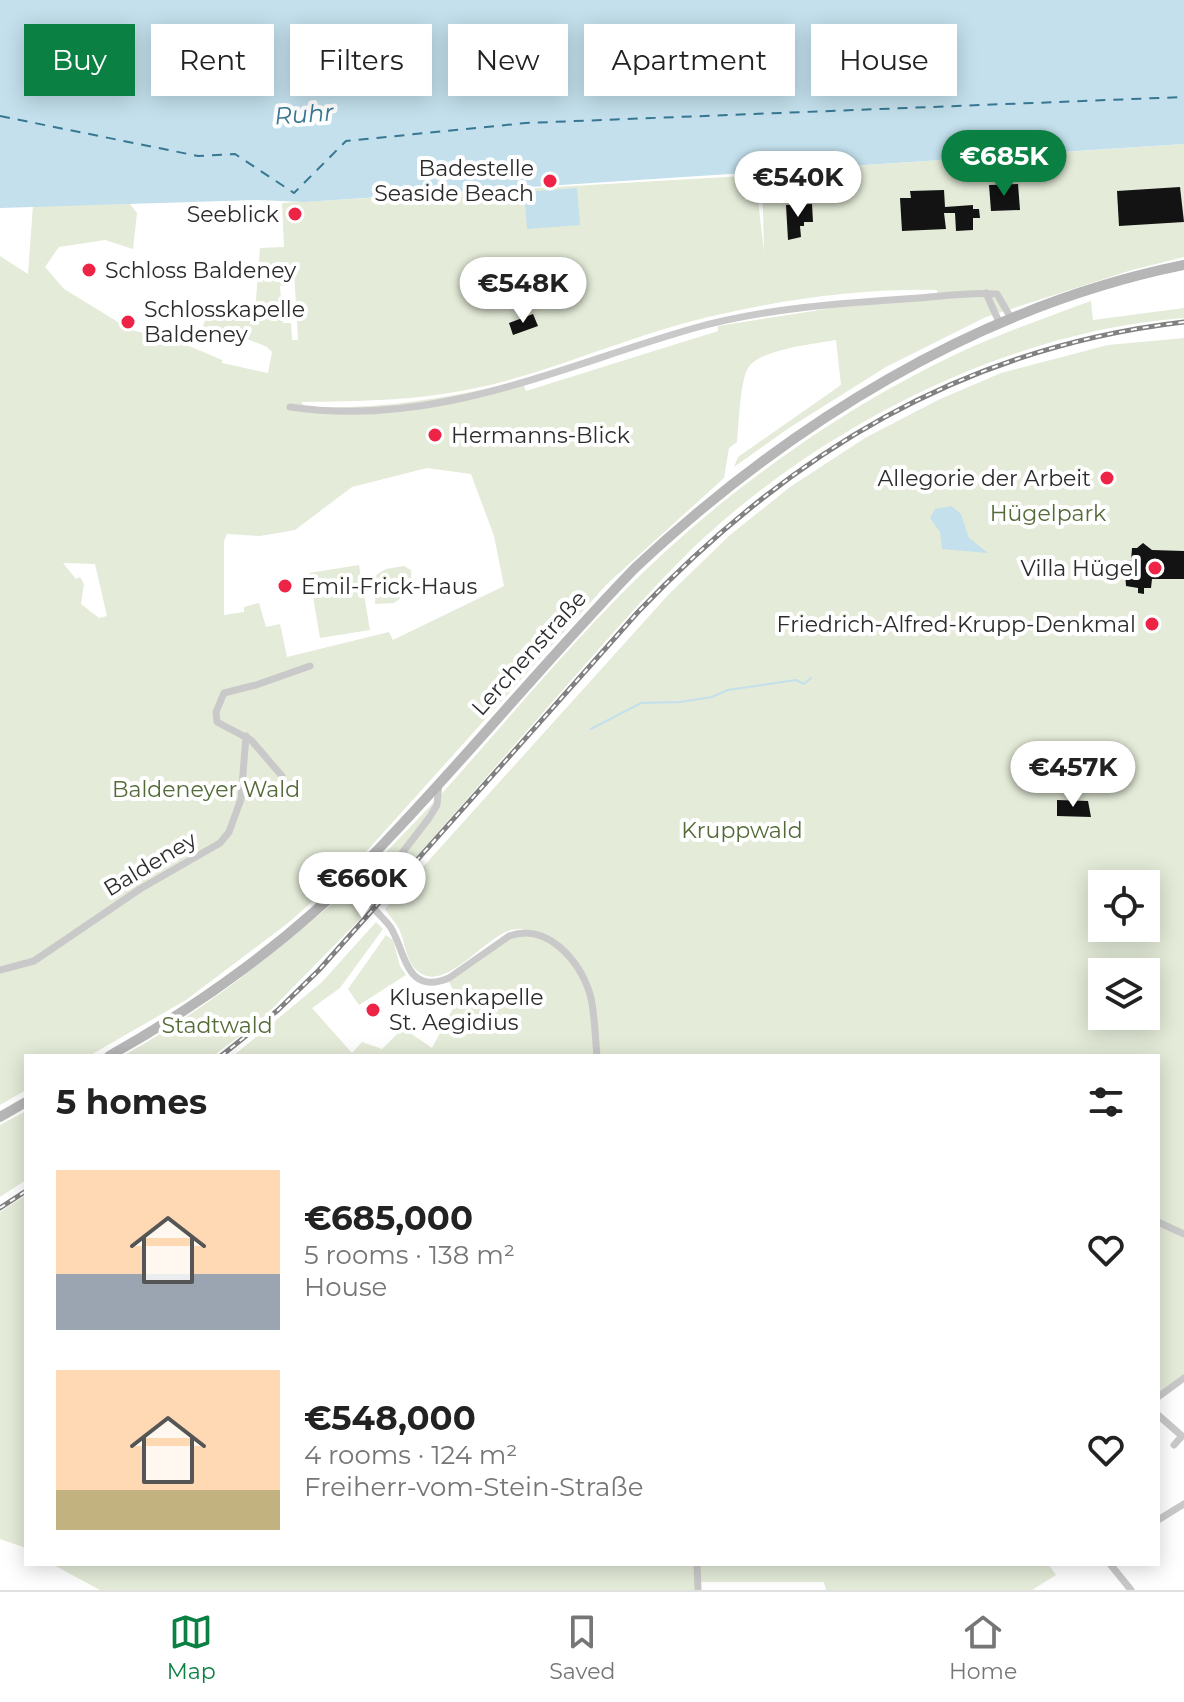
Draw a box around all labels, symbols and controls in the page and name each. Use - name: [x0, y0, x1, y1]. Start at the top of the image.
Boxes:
- chip: Buy: [24, 24, 135, 96]
- chip: Rent: [151, 24, 274, 96]
- chip: Filters: [290, 24, 432, 96]
- chip: New: [448, 24, 568, 96]
- chip: Apartment: [584, 24, 795, 96]
- chip: House: [811, 24, 957, 96]
- water label: Ruhr: [273, 97, 336, 131]
- pin: €685K: [948, 130, 1060, 198]
- text: €685K: [959, 140, 1049, 172]
- pin: €540K: [742, 151, 854, 219]
- place label: Badestelle Seaside Beach: [374, 155, 534, 207]
- text: €540K: [752, 161, 844, 193]
- marker: Badestelle Seaside Beach: [541, 172, 559, 190]
- place label: Seeblick: [187, 201, 280, 228]
- marker: Seeblick: [286, 205, 304, 223]
- place label: Schloss Baldeney: [105, 257, 296, 284]
- pin: €548K: [467, 257, 579, 325]
- marker: Schloss Baldeney: [80, 261, 98, 279]
- text: €548K: [478, 267, 568, 299]
- place label: Schlosskapelle Baldeney: [144, 296, 305, 348]
- marker: Schlosskapelle Baldeney: [119, 313, 137, 331]
- place label: Hermanns-Blick: [451, 422, 631, 449]
- marker: Hermanns-Blick: [426, 426, 444, 444]
- place label: Allegorie der Arbeit: [878, 465, 1091, 492]
- marker: Allegorie der Arbeit: [1098, 469, 1116, 487]
- park label: Hügelpark: [990, 500, 1107, 527]
- place label: Villa Hügel: [1021, 555, 1139, 582]
- marker: Villa Hügel: [1146, 559, 1164, 577]
- place label: Emil-Frick-Haus: [301, 573, 478, 600]
- marker: Emil-Frick-Haus: [276, 577, 294, 595]
- street label: Lerchenstraße: [466, 585, 592, 721]
- place label: Friedrich-Alfred-Krupp-Denkmal: [776, 611, 1136, 638]
- marker: Friedrich-Alfred-Krupp-Denkmal: [1143, 615, 1161, 633]
- pin: €457K: [1017, 741, 1129, 809]
- text: €457K: [1028, 751, 1118, 783]
- park label: Baldeneyer Wald: [112, 776, 300, 803]
- park label: Kruppwald: [681, 817, 803, 844]
- street label: Baldeney: [99, 826, 201, 902]
- pin: €660K: [306, 852, 418, 920]
- text: €660K: [317, 862, 407, 894]
- map controls: [1088, 870, 1160, 1030]
- button: locate: [1088, 870, 1160, 942]
- button: layers: [1088, 958, 1160, 1030]
- place label: Klusenkapelle St. Aegidius: [389, 984, 544, 1036]
- marker: Klusenkapelle St. Aegidius: [364, 1001, 382, 1019]
- park label: Stadtwald: [161, 1012, 273, 1039]
- icon: filters: [1084, 1080, 1128, 1124]
- text: 5 homes: [56, 1081, 207, 1123]
- text: €685,000: [304, 1197, 473, 1239]
- icon: home: [120, 1202, 216, 1298]
- icon: heart: [1084, 1228, 1128, 1272]
- text: 5 rooms · 138 m²: [304, 1239, 515, 1271]
- text: House: [304, 1271, 387, 1303]
- text: €548,000: [304, 1397, 476, 1439]
- icon: home: [120, 1402, 216, 1498]
- icon: heart: [1084, 1428, 1128, 1472]
- text: 4 rooms · 124 m²: [304, 1439, 517, 1471]
- text: Freiherr-vom-Stein-Straße: [304, 1471, 643, 1503]
- tab: Map: [167, 1610, 216, 1685]
- tab: Saved: [549, 1610, 615, 1685]
- tab: Home: [949, 1610, 1017, 1685]

